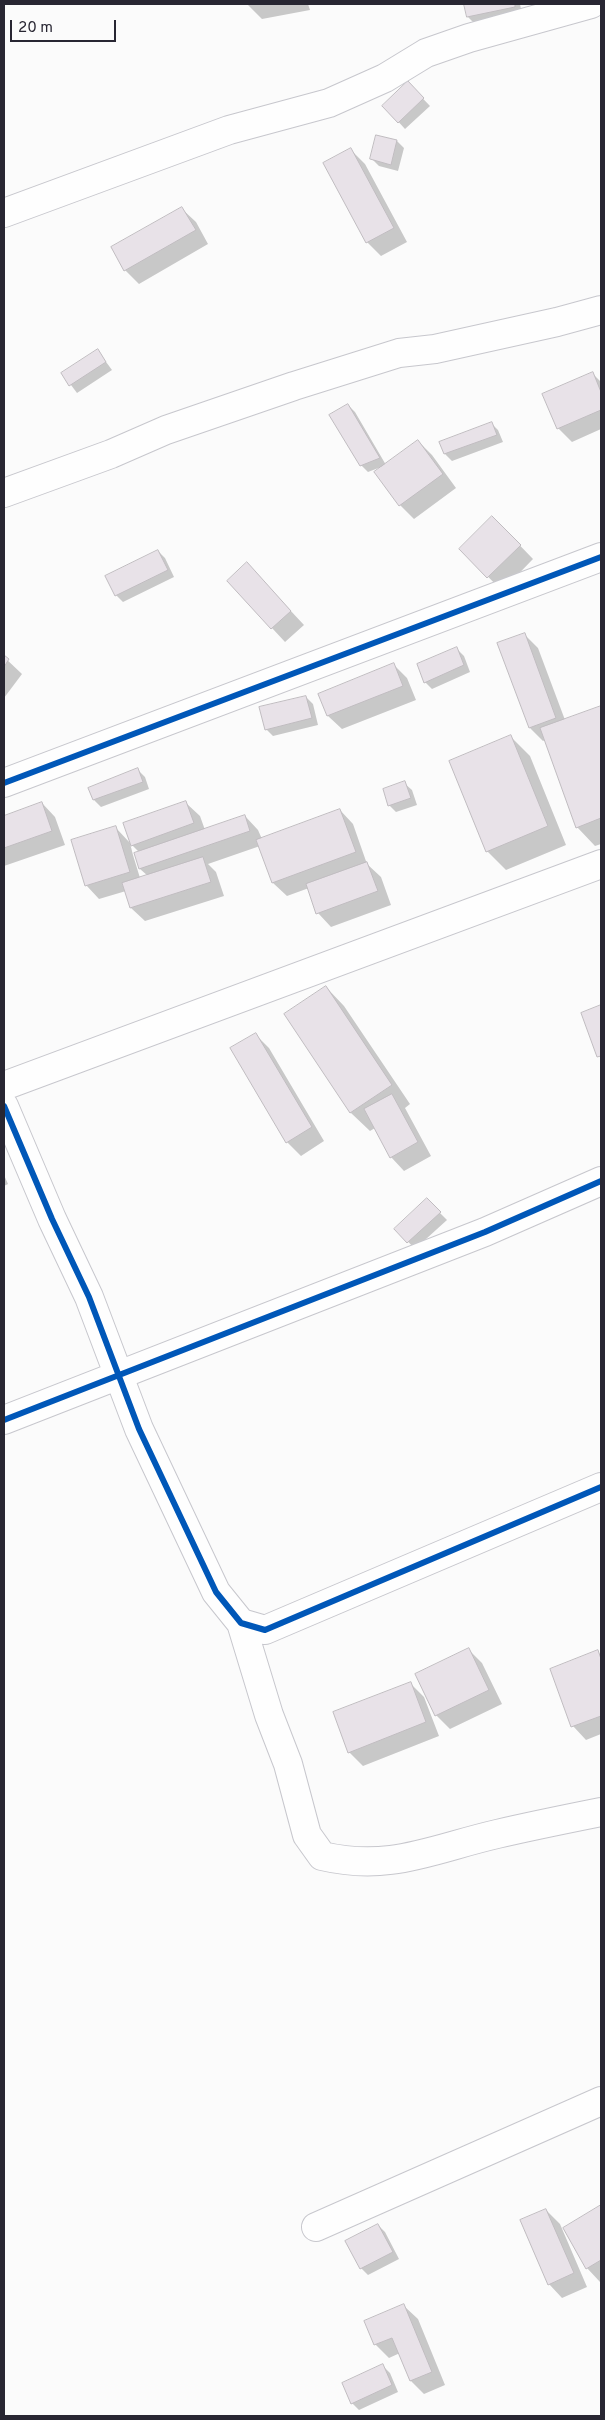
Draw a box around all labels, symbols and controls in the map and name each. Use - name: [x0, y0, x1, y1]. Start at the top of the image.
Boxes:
- scale bar: [12, 10, 119, 42]
- text: 20 m: [18, 19, 53, 38]

